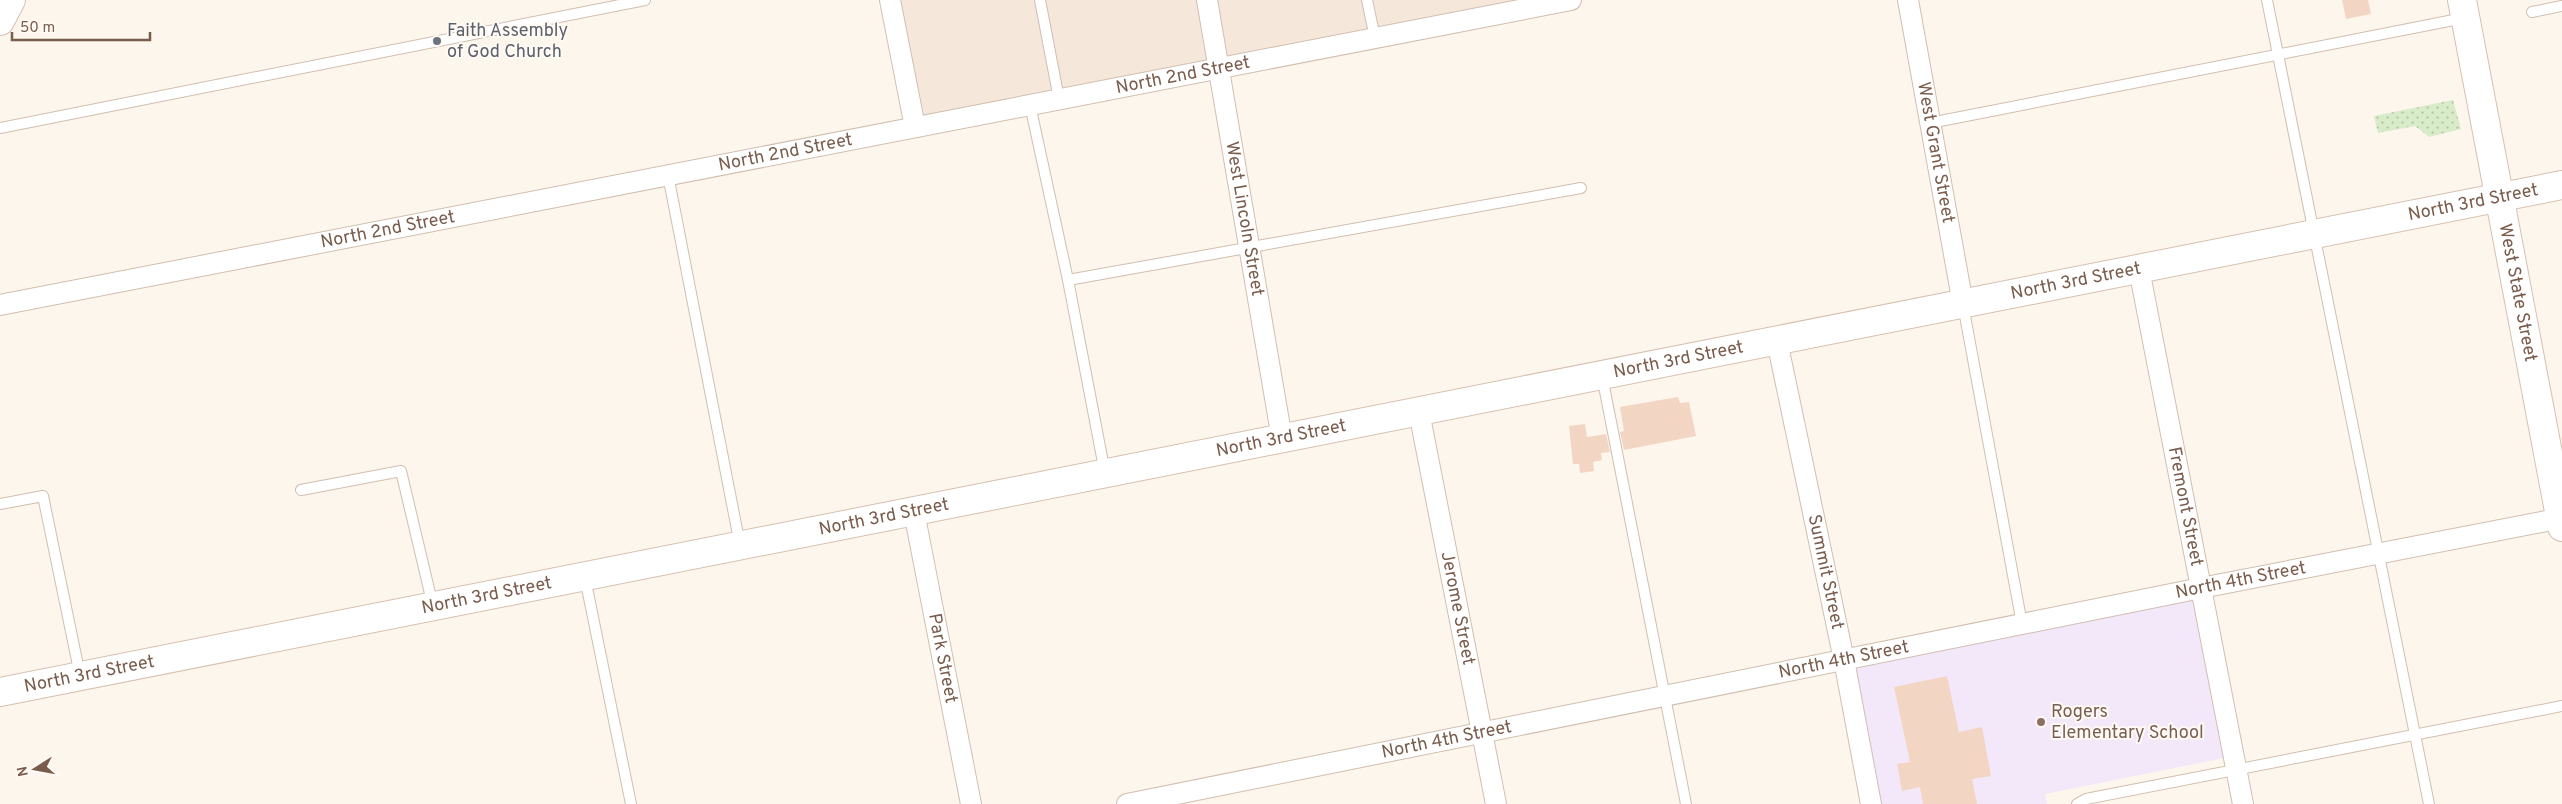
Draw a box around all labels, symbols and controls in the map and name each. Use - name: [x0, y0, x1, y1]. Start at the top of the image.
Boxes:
- scale bar: [12, 10, 150, 42]
- text: 50 m: [20, 19, 55, 38]
- place label: Faith Assembly of God Church: [447, 20, 568, 64]
- marker: Faith Assembly of God Church: [431, 35, 443, 47]
- street label: North 2nd Street: [1114, 51, 1252, 100]
- street label: West Grant Street: [1912, 80, 1960, 225]
- street label: North 2nd Street: [716, 128, 854, 177]
- street label: West Lincoln Street: [1220, 140, 1269, 298]
- street label: North 3rd Street: [2406, 178, 2540, 227]
- street label: North 2nd Street: [319, 205, 457, 254]
- street label: West State Street: [2493, 222, 2542, 364]
- street label: North 3rd Street: [2009, 257, 2143, 305]
- street label: North 3rd Street: [1611, 336, 1746, 384]
- street label: North 3rd Street: [1214, 414, 1348, 463]
- street label: Fremont Street: [2162, 445, 2208, 568]
- street label: North 3rd Street: [817, 493, 951, 541]
- street label: Summit Street: [1802, 512, 1849, 632]
- street label: Jerome Street: [1435, 549, 1480, 667]
- street label: North 4th Street: [2173, 556, 2308, 604]
- street label: North 3rd Street: [419, 572, 554, 620]
- street label: Park Street: [923, 611, 963, 705]
- street label: North 4th Street: [1776, 636, 1911, 684]
- street label: North 3rd Street: [22, 650, 156, 698]
- place label: Rogers Elementary School: [2051, 701, 2204, 745]
- street label: North 4th Street: [1379, 715, 1514, 764]
- marker: Rogers Elementary School: [2035, 716, 2047, 728]
- north arrow: [10, 744, 60, 794]
- text: N: [14, 765, 33, 778]

